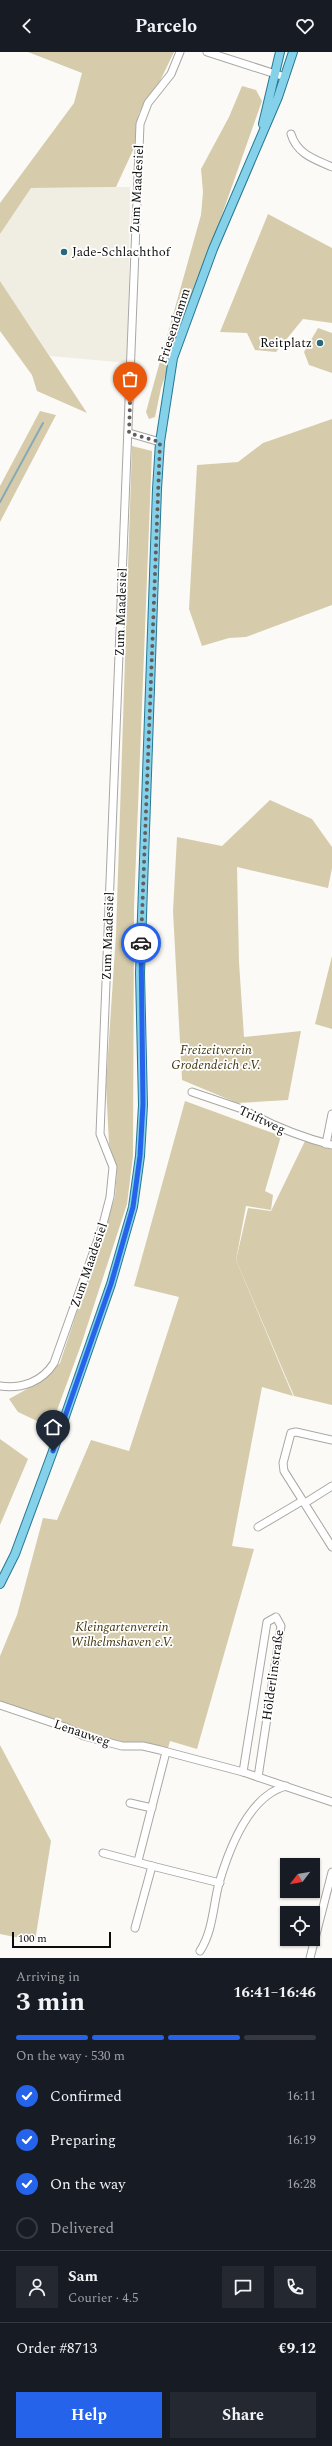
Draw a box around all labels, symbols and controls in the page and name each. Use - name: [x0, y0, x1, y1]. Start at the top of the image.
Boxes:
- text: Parcelo: [135, 13, 197, 40]
- icon: back: [16, 15, 38, 37]
- icon: heart: [294, 15, 316, 37]
- street label: Zum Maadesiel: [125, 144, 149, 234]
- place label: Jade-Schlachthof: [72, 242, 172, 262]
- marker: Jade-Schlachthof: [59, 247, 69, 257]
- street label: Friesendamm: [152, 286, 196, 366]
- place label: Reitplatz: [260, 333, 312, 353]
- marker: Reitplatz: [315, 338, 325, 348]
- pin: [113, 362, 147, 403]
- icon: bag: [119, 368, 141, 390]
- street label: Zum Maadesiel: [109, 567, 133, 657]
- street label: Zum Maadesiel: [96, 891, 120, 981]
- courier: [121, 923, 161, 963]
- icon: car: [130, 932, 152, 954]
- park label: Freizeitverein Grodendeich e.V.: [171, 1040, 261, 1075]
- street label: Triftweg: [235, 1100, 289, 1140]
- street label: Zum Maadesiel: [65, 1220, 113, 1310]
- pin: [36, 1410, 70, 1451]
- icon: home: [42, 1416, 64, 1438]
- park label: Kleingartenverein Wilhelmshaven e.V.: [71, 1617, 173, 1652]
- street label: Hölderlinstraße: [257, 1628, 289, 1722]
- street label: Lenauweg: [51, 1714, 113, 1752]
- north arrow: [280, 1858, 320, 1898]
- map controls: [280, 1858, 320, 1946]
- button: locate: [280, 1906, 320, 1946]
- scale bar: [12, 1930, 111, 1949]
- text: 100 m: [18, 1930, 47, 1947]
- text: Arriving in: [16, 1967, 80, 1987]
- text: 16:41–16:46: [233, 1981, 316, 2004]
- text: 3 min: [16, 1982, 85, 2022]
- text: On the way · 530 m: [16, 2046, 125, 2066]
- icon: check: [16, 2085, 38, 2107]
- text: Confirmed: [50, 2085, 122, 2108]
- text: 16:11: [287, 2086, 316, 2106]
- icon: check: [16, 2129, 38, 2151]
- text: Preparing: [50, 2129, 116, 2152]
- text: 16:19: [287, 2130, 316, 2150]
- icon: check: [16, 2173, 38, 2195]
- text: On the way: [50, 2173, 125, 2196]
- text: 16:28: [287, 2174, 316, 2194]
- text: Delivered: [50, 2217, 114, 2240]
- text: Sam: [68, 2265, 98, 2288]
- button: person: [16, 2266, 58, 2308]
- button: chat: [222, 2266, 264, 2308]
- button: phone: [274, 2266, 316, 2308]
- text: Courier · 4.5: [68, 2288, 138, 2308]
- text: Order #8713: [16, 2337, 97, 2360]
- text: €9.12: [278, 2337, 316, 2360]
- button: Help: [16, 2392, 162, 2438]
- button: Share: [170, 2392, 316, 2438]

